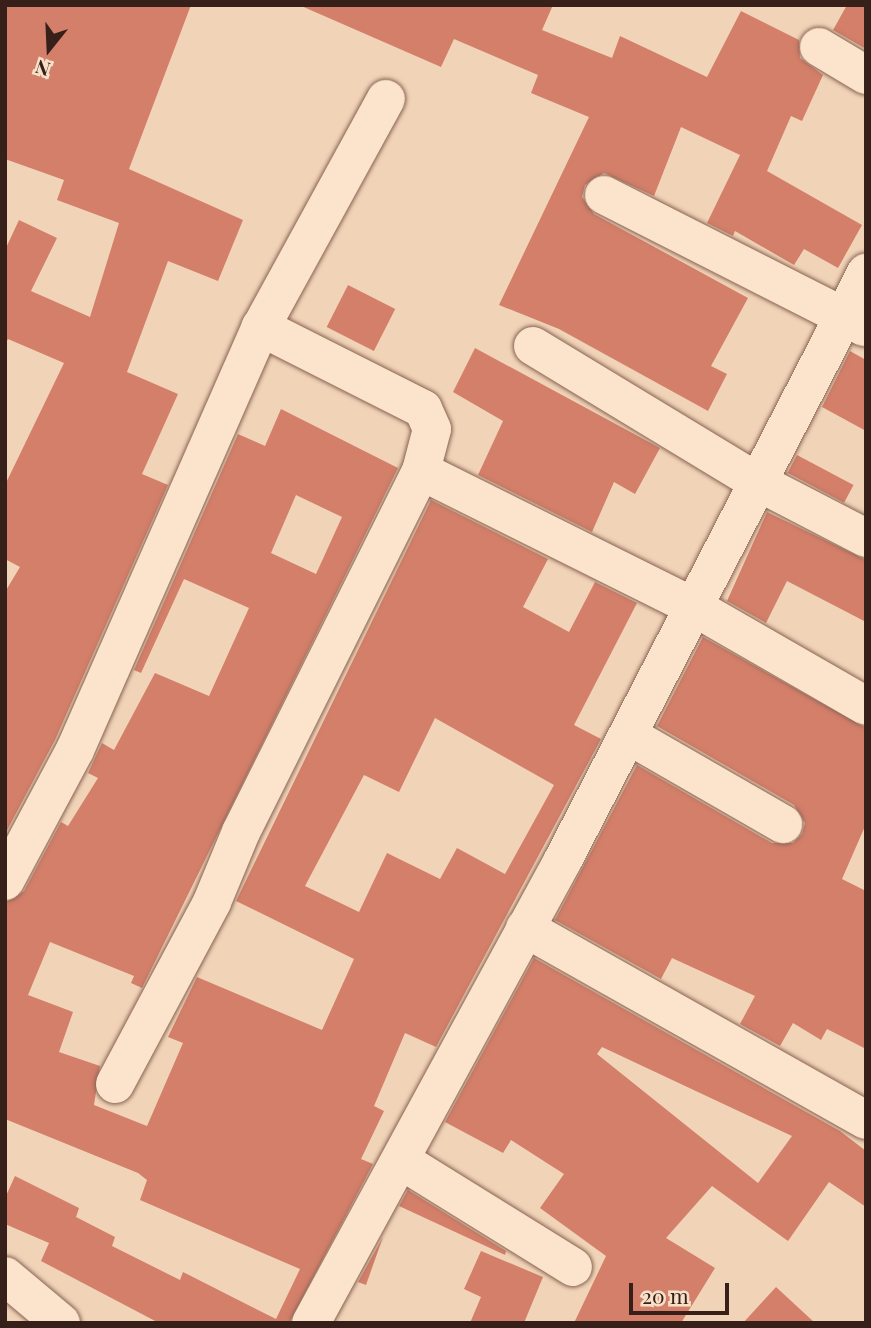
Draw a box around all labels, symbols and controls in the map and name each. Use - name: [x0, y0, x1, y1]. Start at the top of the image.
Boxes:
- north arrow: [14, 14, 84, 84]
- text: N: [32, 54, 53, 83]
- scale bar: [633, 1268, 733, 1312]
- text: 20 m: [642, 1281, 689, 1309]

